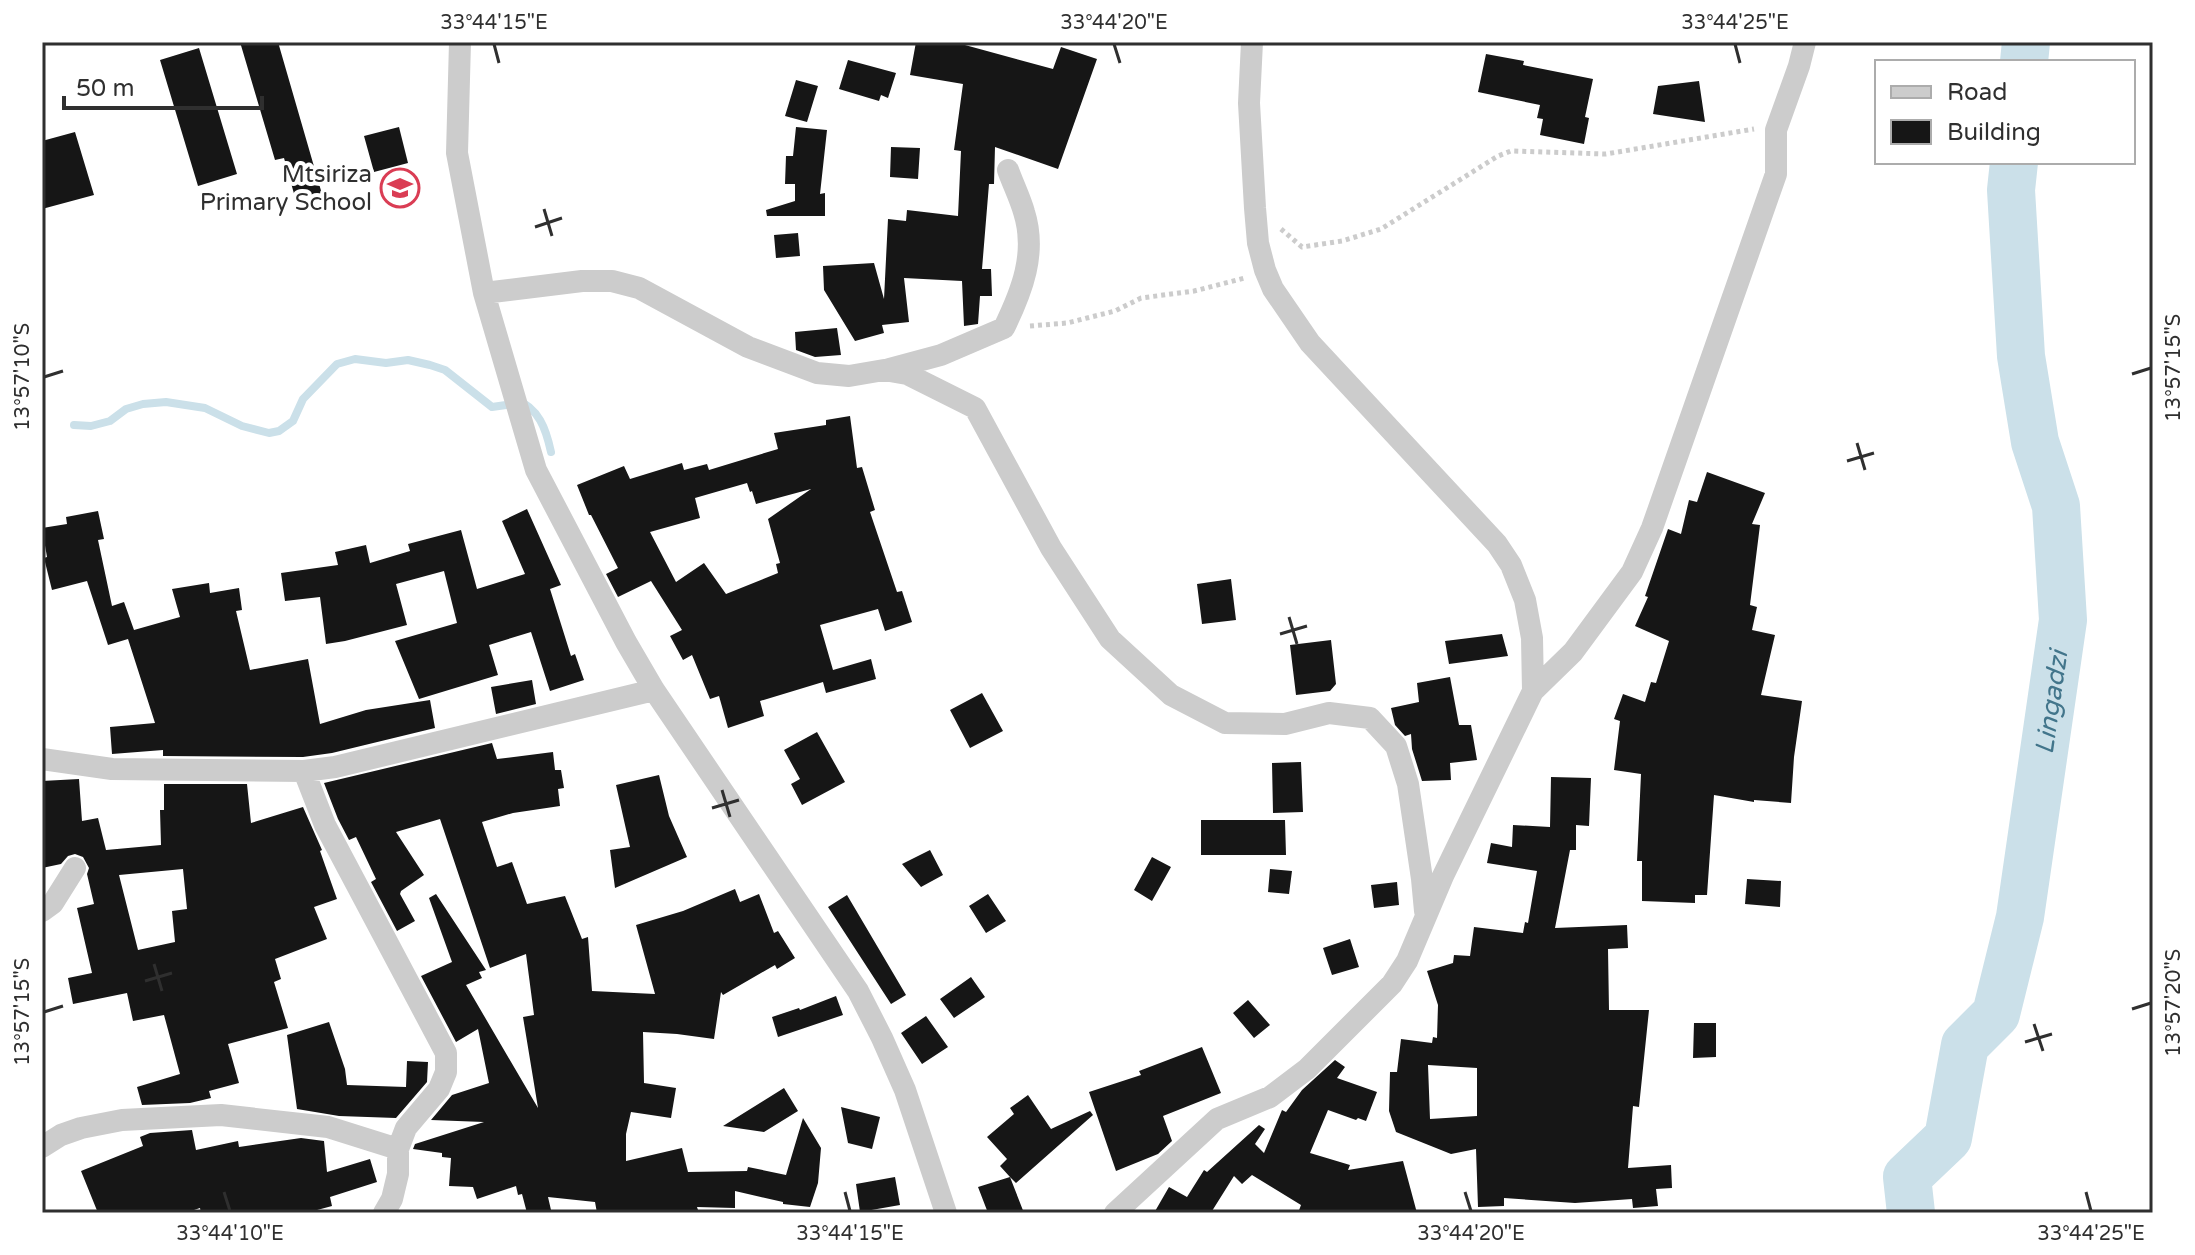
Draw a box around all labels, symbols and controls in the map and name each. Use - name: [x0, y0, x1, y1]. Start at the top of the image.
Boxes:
- text: 33°44'15"E: [440, 11, 548, 35]
- text: 33°44'20"E: [1060, 11, 1168, 35]
- text: 33°44'25"E: [1681, 11, 1789, 35]
- scale bar: [64, 60, 262, 110]
- legend: [1875, 60, 2135, 164]
- text: 50 m: [76, 74, 134, 103]
- text: Road: [1947, 78, 2007, 107]
- text: Building: [1947, 118, 2041, 147]
- place label: Mtsiriza Primary School: [200, 160, 372, 217]
- school or university icon: Mtsiriza Primary School: [379, 167, 421, 209]
- text: 13°57'15"S: [2162, 314, 2186, 422]
- text: 13°57'10"S: [11, 323, 35, 431]
- water label: Lingadzi: [2028, 645, 2074, 756]
- text: 13°57'20"S: [2162, 949, 2186, 1057]
- text: 13°57'15"S: [11, 958, 35, 1066]
- text: 33°44'10"E: [176, 1222, 284, 1246]
- text: 33°44'15"E: [796, 1222, 904, 1246]
- text: 33°44'20"E: [1417, 1222, 1525, 1246]
- text: 33°44'25"E: [2037, 1222, 2145, 1246]

